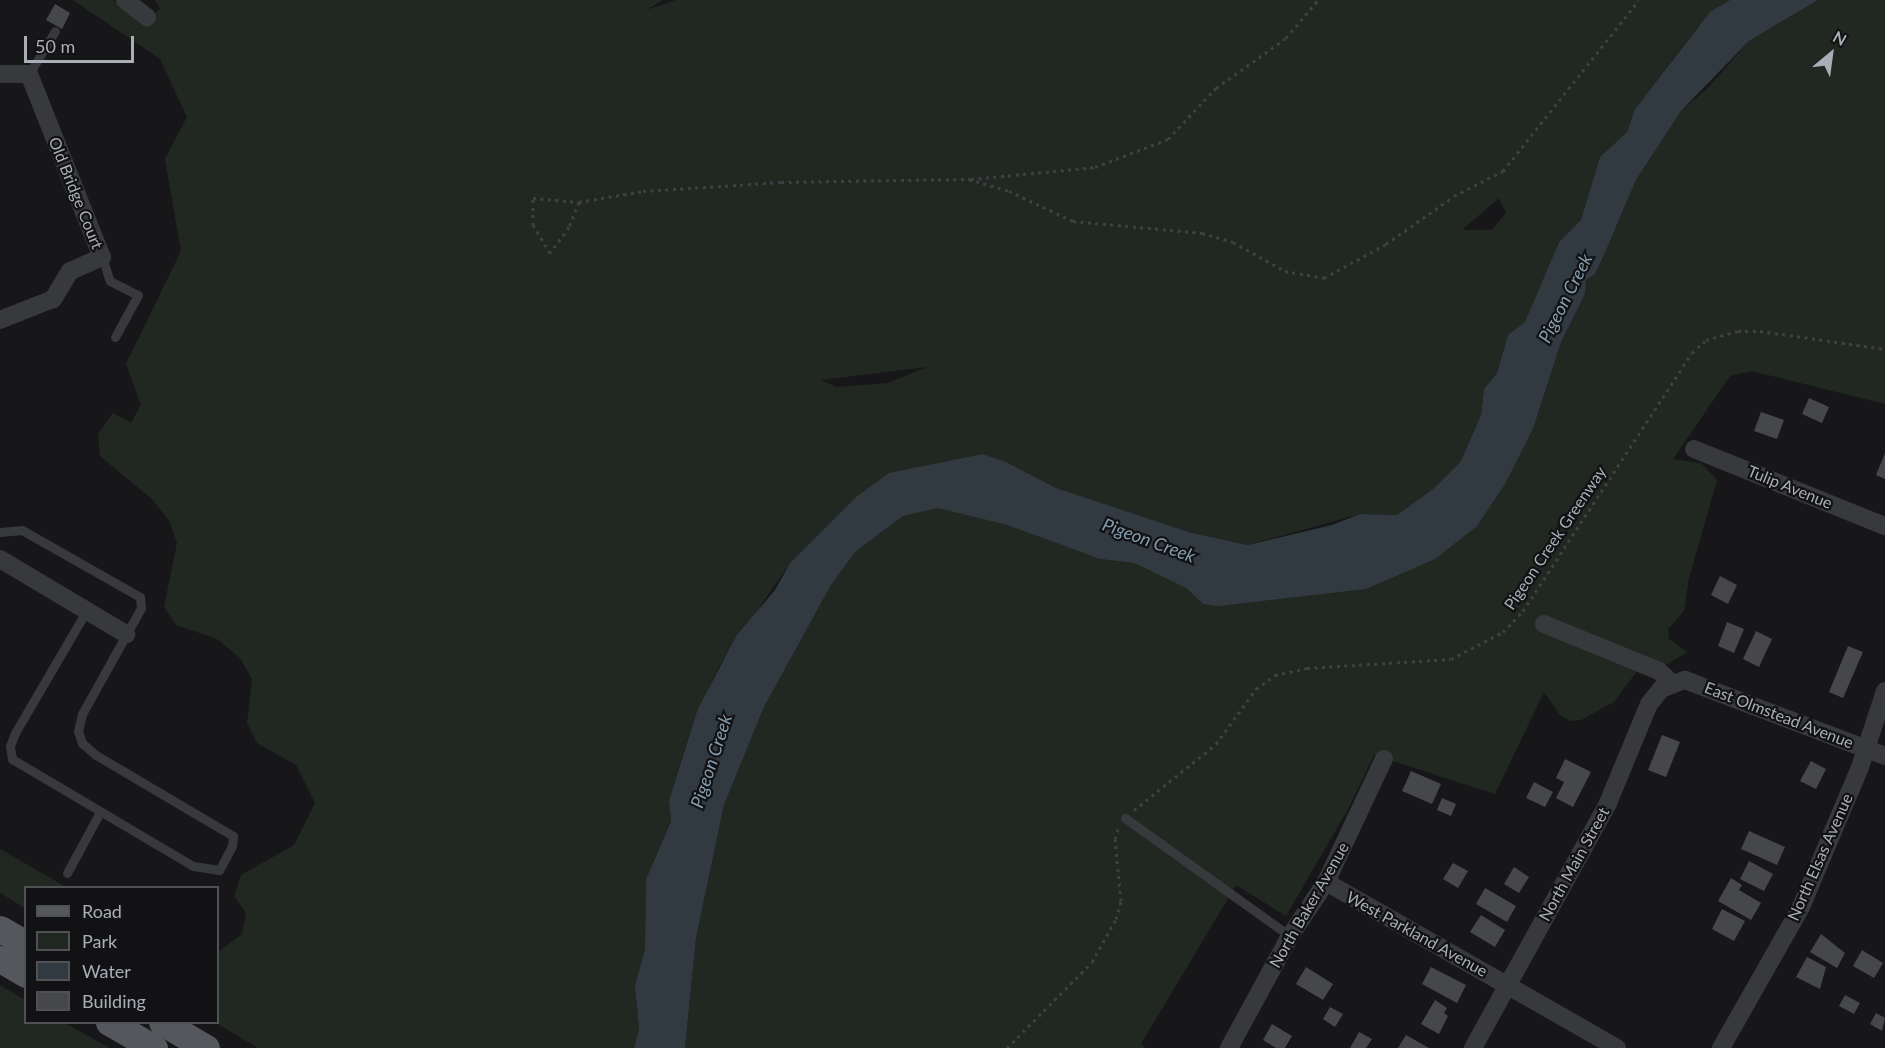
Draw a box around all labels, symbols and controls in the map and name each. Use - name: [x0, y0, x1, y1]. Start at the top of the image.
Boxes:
- scale bar: [27, 24, 136, 62]
- north arrow: [1801, 24, 1861, 84]
- text: N: [1830, 27, 1850, 49]
- text: 50 m: [35, 35, 75, 57]
- street label: Old Bridge Court: [45, 134, 107, 252]
- water label: Pigeon Creek: [1533, 250, 1597, 346]
- street label: Tulip Avenue: [1745, 461, 1835, 513]
- street label: Pigeon Creek Greenway: [1500, 463, 1610, 613]
- water label: Pigeon Creek: [1100, 513, 1198, 567]
- street label: East Olmstead Avenue: [1702, 678, 1856, 752]
- water label: Pigeon Creek: [686, 712, 736, 810]
- street label: North Elsas Avenue: [1783, 790, 1857, 924]
- street label: North Main Street: [1535, 804, 1613, 924]
- street label: North Baker Avenue: [1265, 838, 1353, 972]
- legend: [24, 886, 219, 1024]
- street label: West Parkland Avenue: [1343, 887, 1491, 981]
- text: Road: [82, 900, 122, 922]
- text: Park: [82, 930, 117, 952]
- text: Water: [82, 960, 131, 982]
- text: Building: [82, 990, 146, 1012]

